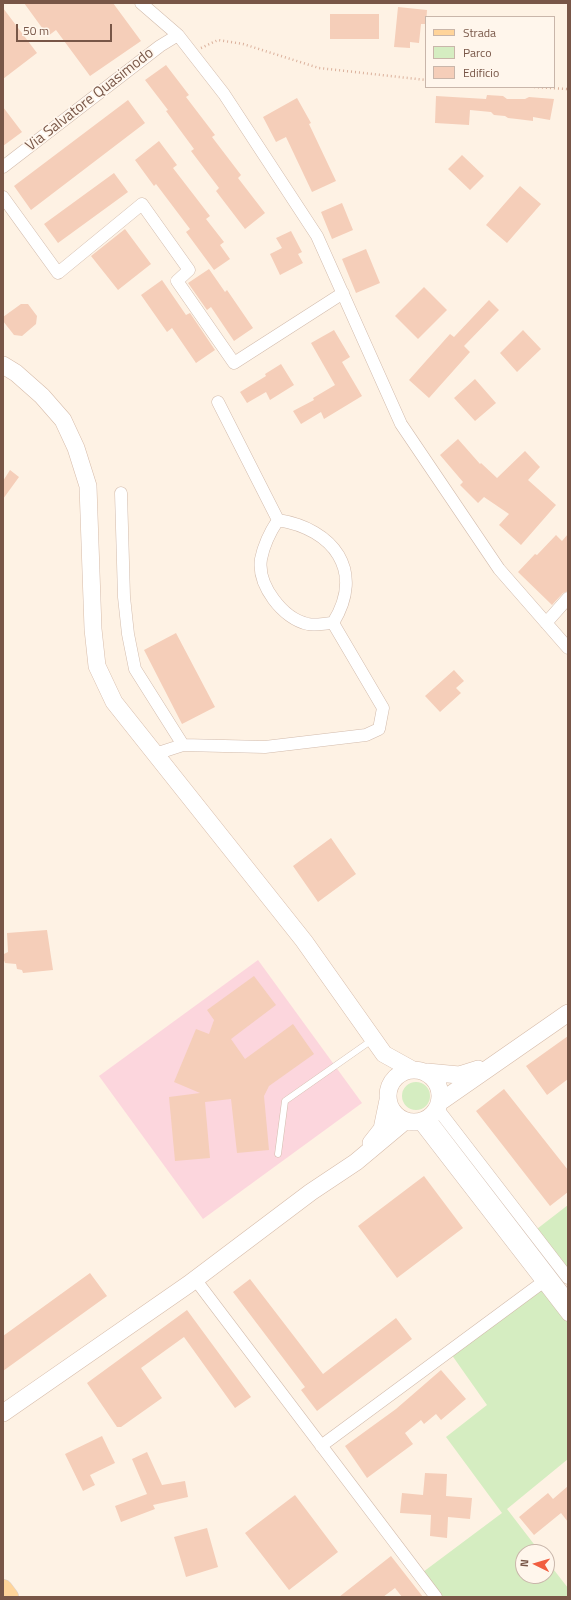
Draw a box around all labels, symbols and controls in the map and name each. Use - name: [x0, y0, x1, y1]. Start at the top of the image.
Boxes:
- scale bar: [18, 16, 114, 42]
- legend: [425, 16, 555, 88]
- text: 50 m: [23, 21, 49, 40]
- text: Strada: [463, 23, 496, 42]
- text: Parco: [463, 43, 492, 62]
- street label: Via Salvatore Quasimodo: [22, 44, 158, 156]
- text: Edificio: [463, 63, 499, 82]
- north arrow: [515, 1544, 555, 1584]
- text: N: [516, 1559, 532, 1568]

